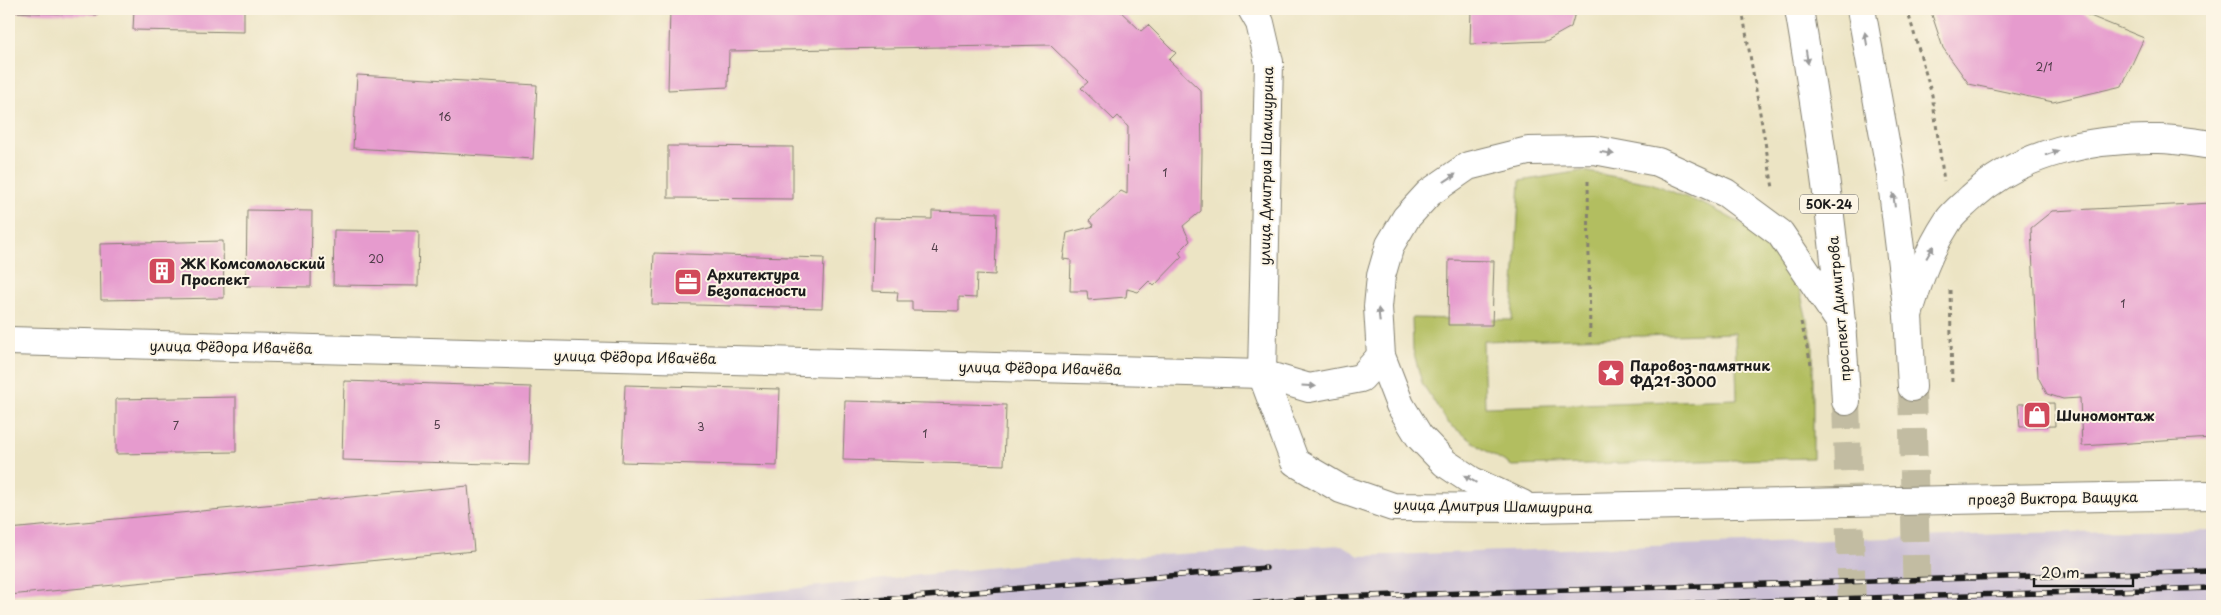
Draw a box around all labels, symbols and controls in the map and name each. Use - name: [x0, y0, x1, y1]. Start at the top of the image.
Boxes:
- one-way arrow: [1862, 31, 1870, 47]
- one-way arrow: [1804, 49, 1812, 65]
- house number: 2/1: [2035, 58, 2053, 75]
- street label: улица Дмитрия Шамшурина: [1254, 66, 1278, 266]
- house number: 16: [439, 108, 452, 125]
- one-way arrow: [1599, 149, 1615, 157]
- one-way arrow: [2045, 149, 2060, 157]
- house number: 1: [1163, 164, 1168, 181]
- one-way arrow: [1443, 173, 1457, 183]
- one-way arrow: [1890, 191, 1898, 207]
- road number: 50К-24: [1800, 194, 1858, 213]
- street label: проспект Димитрова: [1822, 235, 1856, 382]
- house number: 4: [931, 239, 939, 256]
- one-way arrow: [1925, 246, 1934, 259]
- house number: 20: [368, 250, 384, 267]
- place label: ЖК Комсомольский Проспект: [180, 253, 325, 290]
- building icon: ЖК Комсомольский Проспект: [147, 256, 177, 286]
- place label: Архитектура Безопасности: [707, 264, 806, 301]
- office icon: Архитектура Безопасности: [673, 267, 703, 297]
- house number: 1: [2121, 295, 2126, 312]
- one-way arrow: [1375, 307, 1383, 323]
- street label: улица Фёдора Ивачёва: [149, 335, 313, 359]
- street label: улица Фёдора Ивачёва: [553, 345, 717, 369]
- place label: Паровоз-памятник ФД21-3000: [1630, 355, 1770, 392]
- street label: улица Фёдора Ивачёва: [958, 356, 1122, 380]
- place icon: Паровоз-памятник ФД21-3000: [1596, 358, 1626, 388]
- one-way arrow: [1301, 382, 1317, 390]
- shop icon: Шиномонтаж: [2022, 400, 2052, 430]
- place label: Шиномонтаж: [2056, 405, 2155, 426]
- house number: 5: [433, 416, 441, 433]
- house number: 7: [173, 417, 179, 434]
- house number: 3: [697, 418, 705, 435]
- house number: 1: [923, 425, 928, 442]
- one-way arrow: [1464, 474, 1477, 484]
- street label: проезд Виктора Ващука: [1968, 486, 2138, 510]
- street label: улица Дмитрия Шамшурина: [1393, 494, 1593, 518]
- scale bar: [2034, 555, 2132, 587]
- text: 20 m: [2041, 560, 2080, 583]

